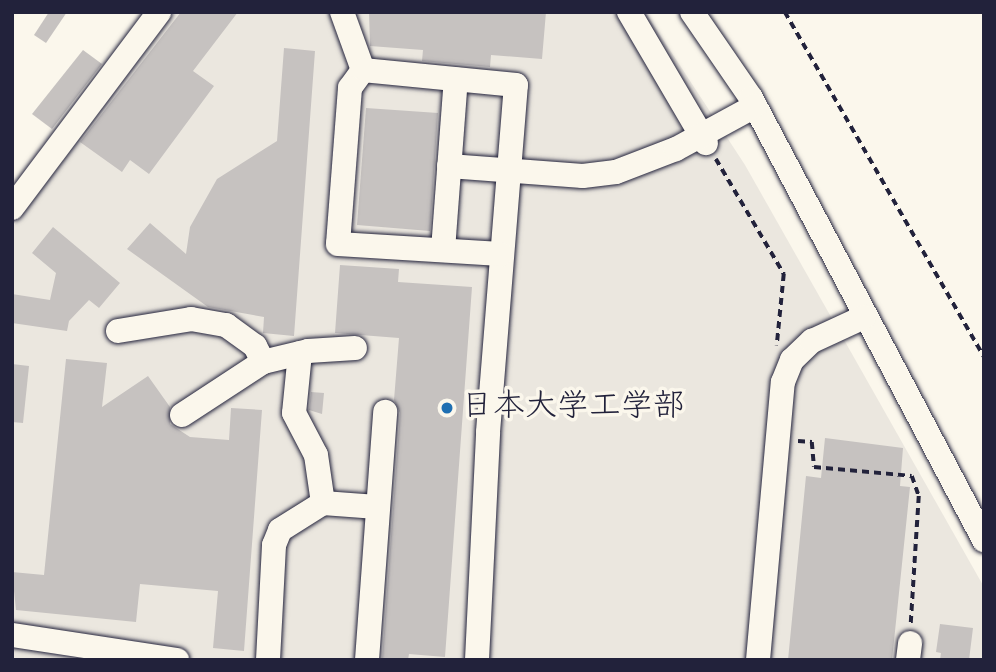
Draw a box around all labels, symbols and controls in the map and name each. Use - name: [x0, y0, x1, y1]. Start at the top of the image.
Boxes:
- place label: 日本大学工学部: [461, 389, 685, 427]
- marker: 日本大学工学部: [439, 400, 455, 416]

